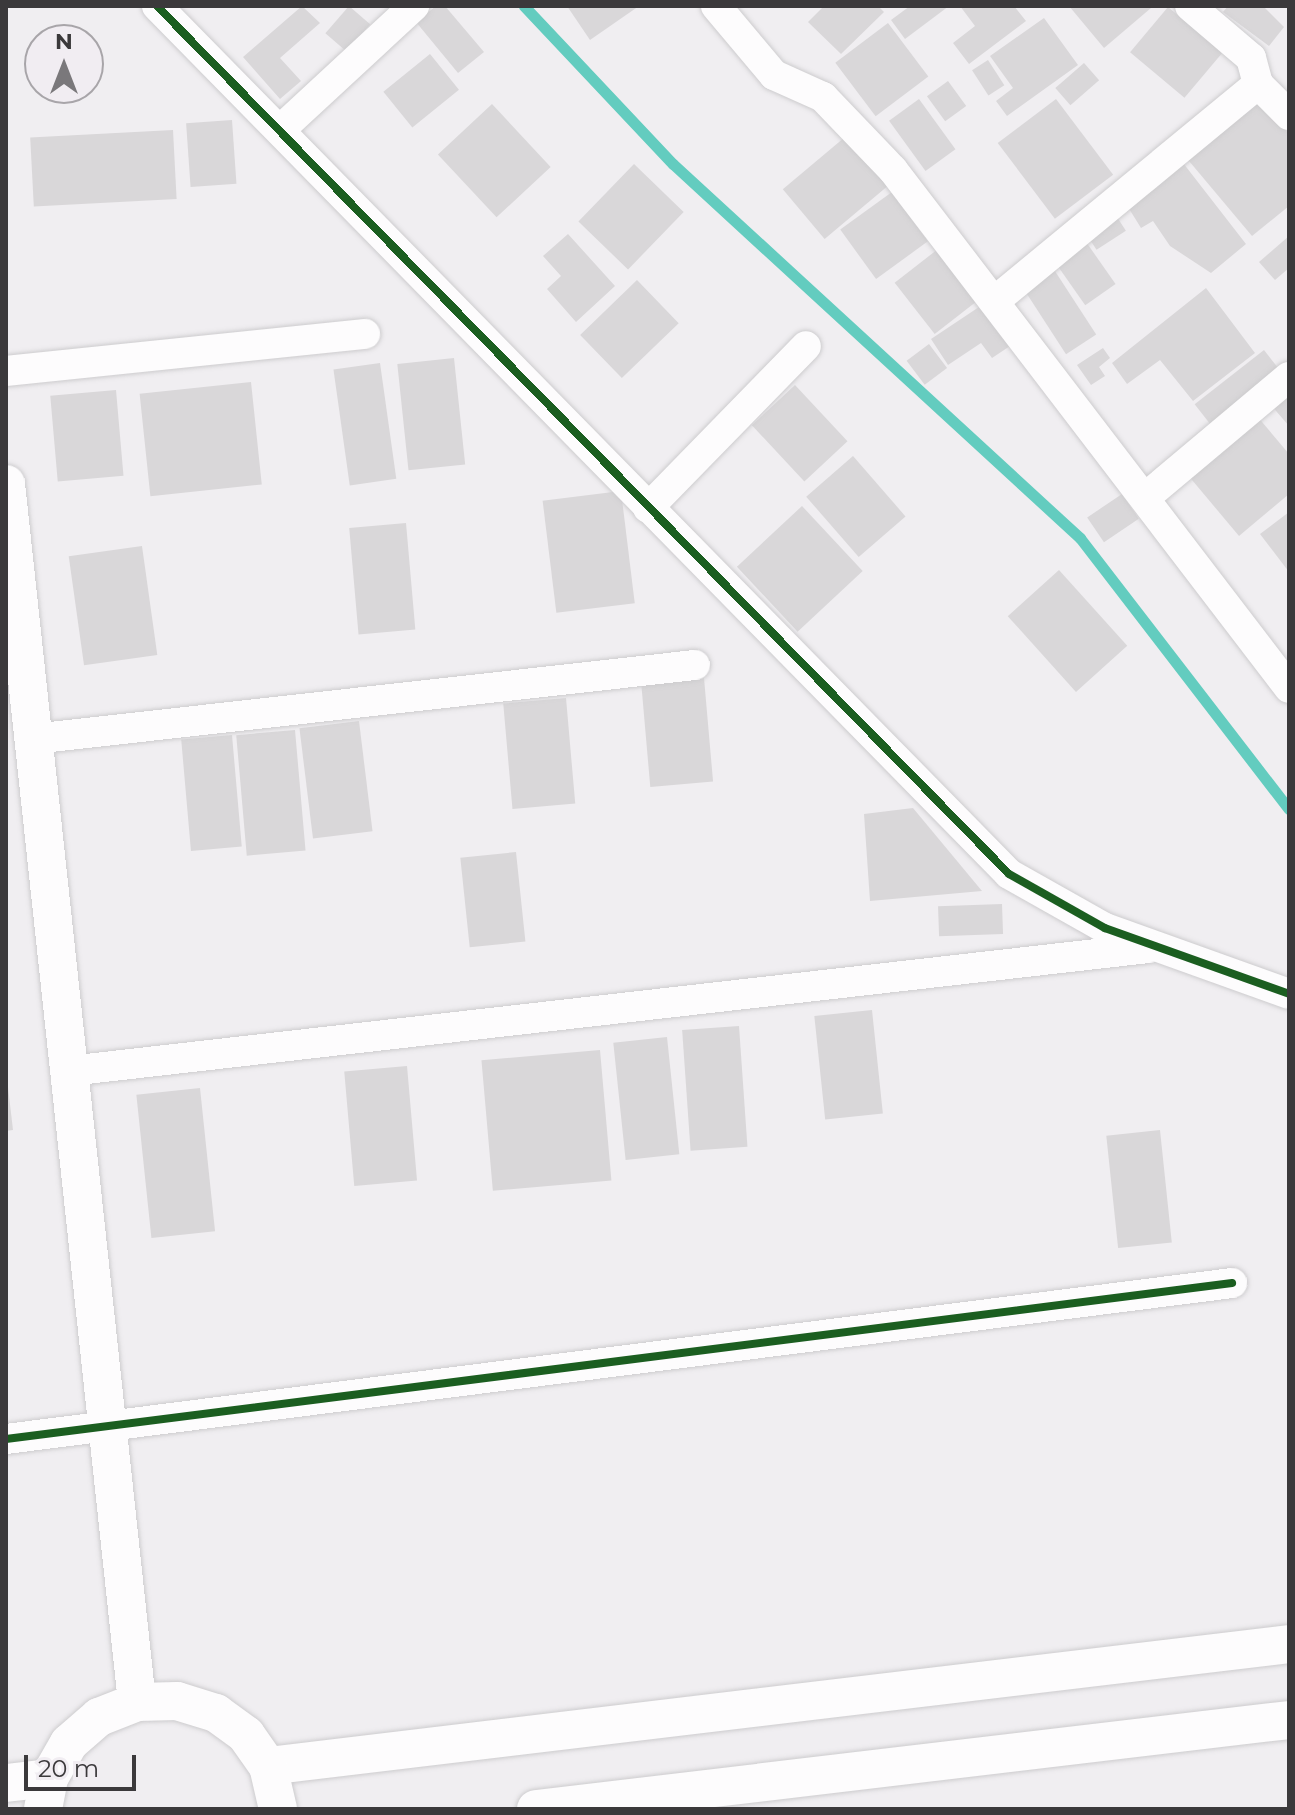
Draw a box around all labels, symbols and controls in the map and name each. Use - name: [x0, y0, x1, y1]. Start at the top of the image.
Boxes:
- north arrow: [24, 24, 104, 104]
- text: N: [55, 28, 73, 55]
- scale bar: [28, 1739, 140, 1789]
- text: 20 m: [38, 1754, 99, 1783]

